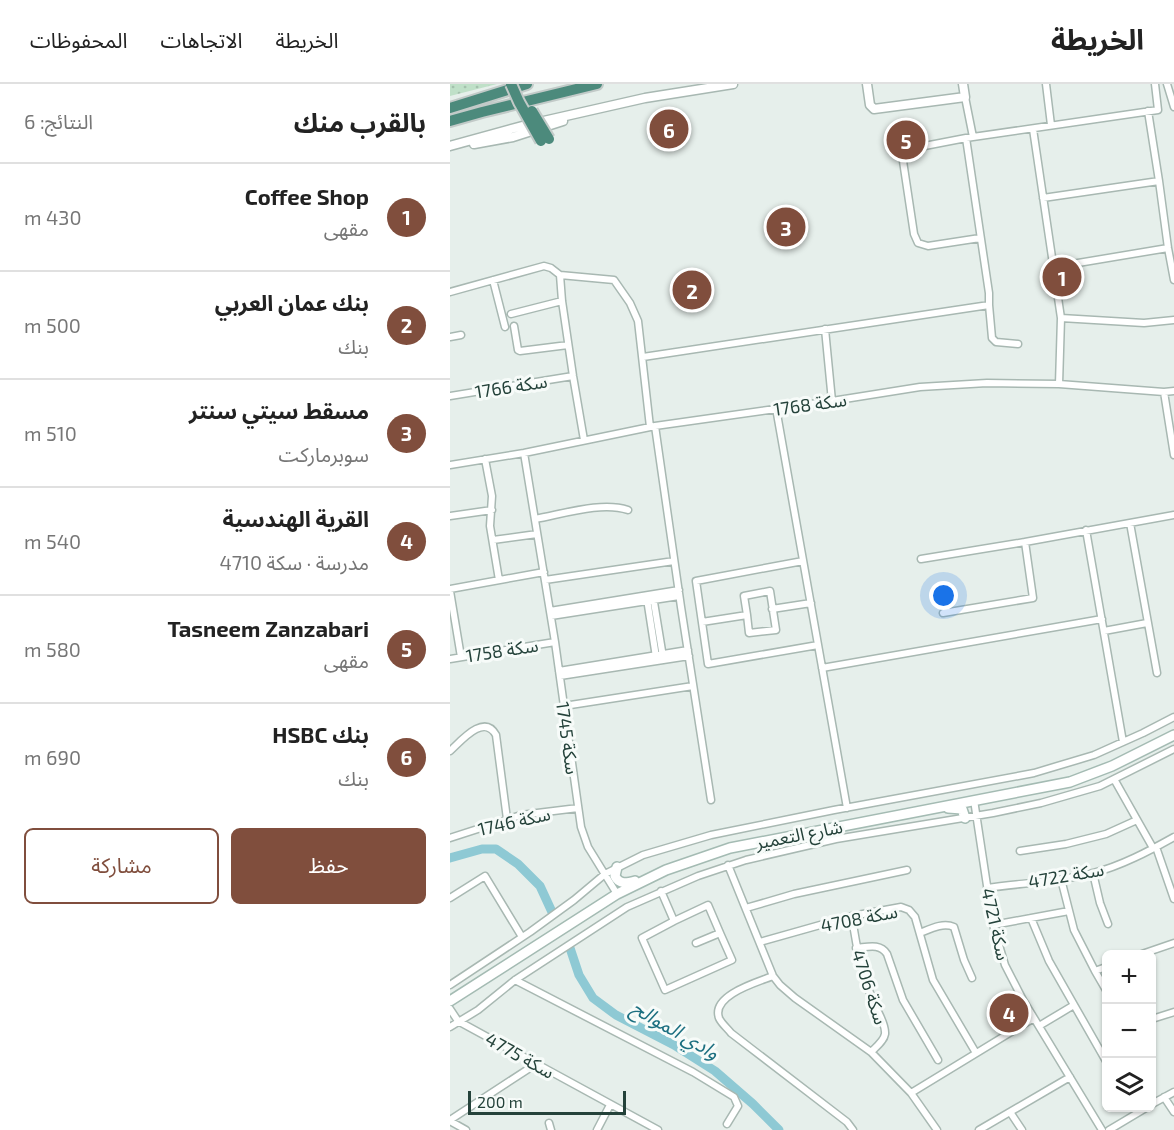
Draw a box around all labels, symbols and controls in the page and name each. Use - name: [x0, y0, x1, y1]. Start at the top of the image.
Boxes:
- text: الخريطة: [1051, 22, 1144, 56]
- text: المحفوظات: [30, 27, 127, 52]
- text: الاتجاهات: [160, 27, 242, 52]
- text: الخريطة: [275, 27, 338, 52]
- text: بالقرب منك: [294, 106, 426, 137]
- pin: 6: [650, 106, 688, 152]
- text: النتائج: 6: [24, 109, 93, 133]
- pin: 5: [886, 118, 926, 162]
- text: Coffee Shop: [245, 183, 369, 209]
- pin: 3: [766, 204, 806, 250]
- text: 430 m: [24, 205, 81, 229]
- text: 1: [402, 205, 411, 229]
- text: مقهى: [324, 216, 369, 240]
- pin: 1: [1042, 254, 1082, 300]
- pin: 2: [672, 268, 712, 312]
- text: بنك عمان العربي: [215, 289, 369, 315]
- text: 500 m: [24, 313, 81, 337]
- text: 2: [401, 313, 412, 337]
- text: بنك: [338, 334, 369, 358]
- street label: سكة 1766: [473, 369, 549, 403]
- street label: سكة 1768: [772, 388, 848, 420]
- text: مسقط سيتي سنتر: [189, 397, 369, 423]
- text: 510 m: [24, 421, 77, 445]
- text: 3: [401, 421, 412, 445]
- text: سوبرماركت: [278, 442, 369, 466]
- text: القرية الهندسية: [222, 505, 369, 531]
- text: 540 m: [24, 529, 81, 553]
- text: 4: [400, 529, 413, 553]
- text: مدرسة · سكة 4710: [219, 550, 369, 574]
- your location: [929, 581, 958, 610]
- text: Tasneem Zanzabari: [167, 615, 369, 641]
- street label: سكة 1758: [464, 633, 540, 667]
- text: 580 m: [24, 637, 81, 661]
- text: 5: [401, 637, 412, 661]
- text: مقهى: [324, 648, 369, 672]
- street label: سكة 1745: [552, 700, 584, 776]
- text: بنك HSBC: [272, 721, 369, 747]
- text: 690 m: [24, 745, 81, 769]
- text: 6: [401, 745, 412, 769]
- text: بنك: [338, 766, 369, 790]
- street label: سكة 1746: [476, 802, 552, 840]
- street label: شارع التعمير: [753, 815, 845, 857]
- button: مشاركة: [24, 828, 219, 904]
- button: حفظ: [231, 828, 426, 904]
- street label: سكة 4722: [1026, 858, 1106, 892]
- street label: سكة 4721: [977, 886, 1015, 962]
- street label: سكة 4708: [819, 900, 899, 936]
- street label: سكة 4706: [848, 947, 892, 1027]
- map controls: [1102, 950, 1156, 1112]
- button: +: [1102, 950, 1156, 1004]
- pin: 4: [990, 990, 1028, 1036]
- water label: وادي الموالح: [625, 994, 724, 1068]
- button: −: [1102, 1004, 1156, 1058]
- street label: سكة 4775: [482, 1027, 558, 1083]
- button: layers: [1102, 1058, 1156, 1112]
- scale bar: [468, 1088, 626, 1116]
- text: 200 m: [477, 1092, 523, 1111]

